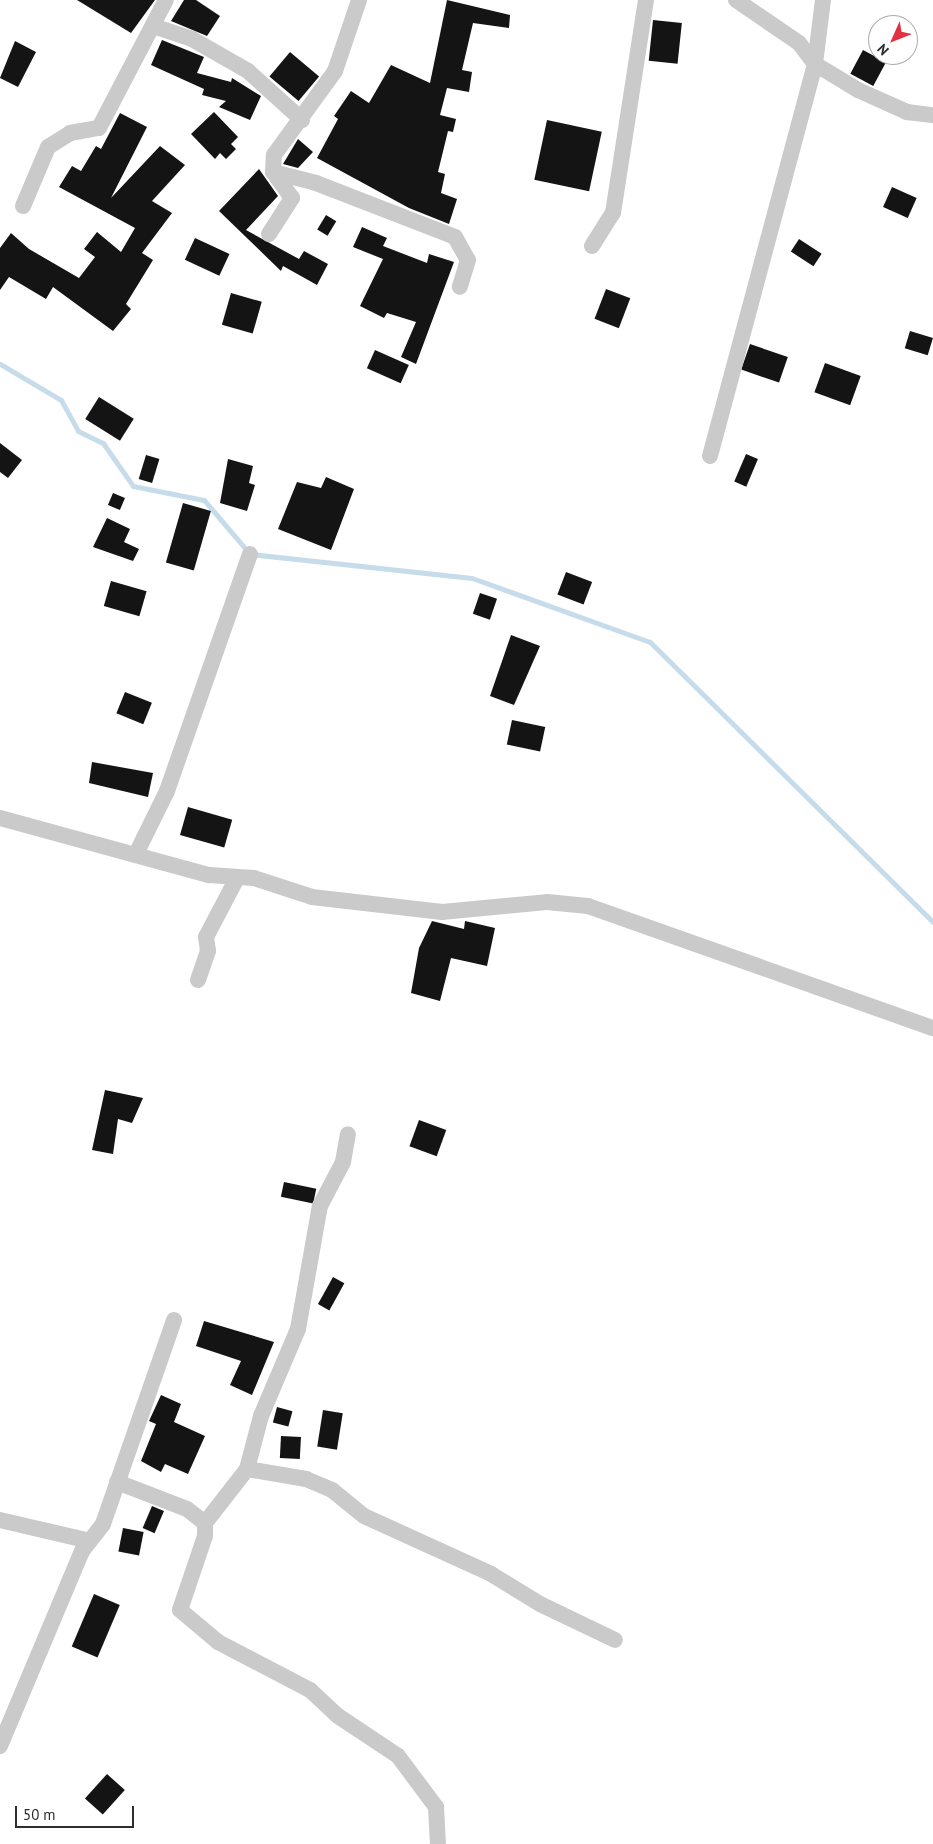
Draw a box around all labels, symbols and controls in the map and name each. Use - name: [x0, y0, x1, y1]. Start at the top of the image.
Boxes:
- north arrow: [868, 15, 918, 65]
- text: N: [873, 40, 893, 59]
- scale bar: [18, 1796, 136, 1828]
- text: 50 m: [23, 1805, 56, 1824]

